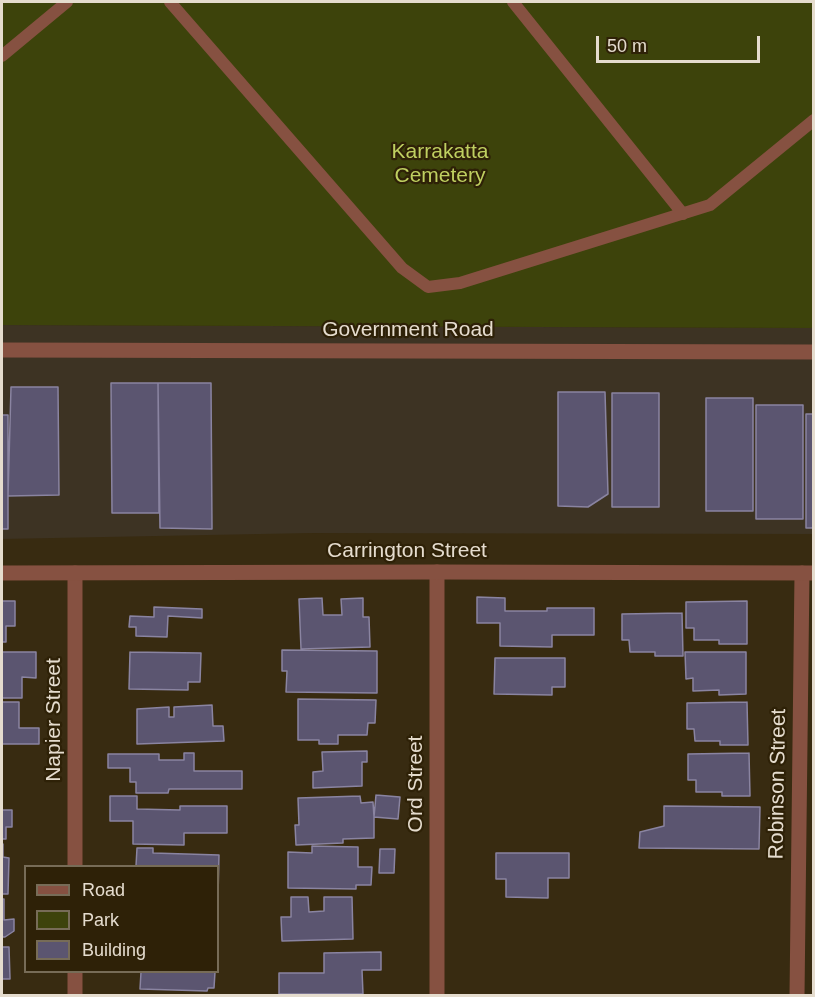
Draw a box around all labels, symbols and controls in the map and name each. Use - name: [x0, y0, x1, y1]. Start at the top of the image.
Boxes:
- scale bar: [599, 24, 762, 62]
- text: 50 m: [607, 36, 647, 56]
- park label: Karrakatta Cemetery: [392, 139, 488, 189]
- street label: Government Road: [322, 317, 494, 343]
- street label: Carrington Street: [327, 538, 487, 564]
- street label: Napier Street: [41, 658, 67, 782]
- street label: Robinson Street: [764, 708, 792, 860]
- street label: Ord Street: [403, 736, 429, 832]
- legend: [24, 865, 219, 973]
- text: Road: [82, 880, 125, 900]
- text: Park: [82, 910, 119, 930]
- text: Building: [82, 940, 146, 960]

